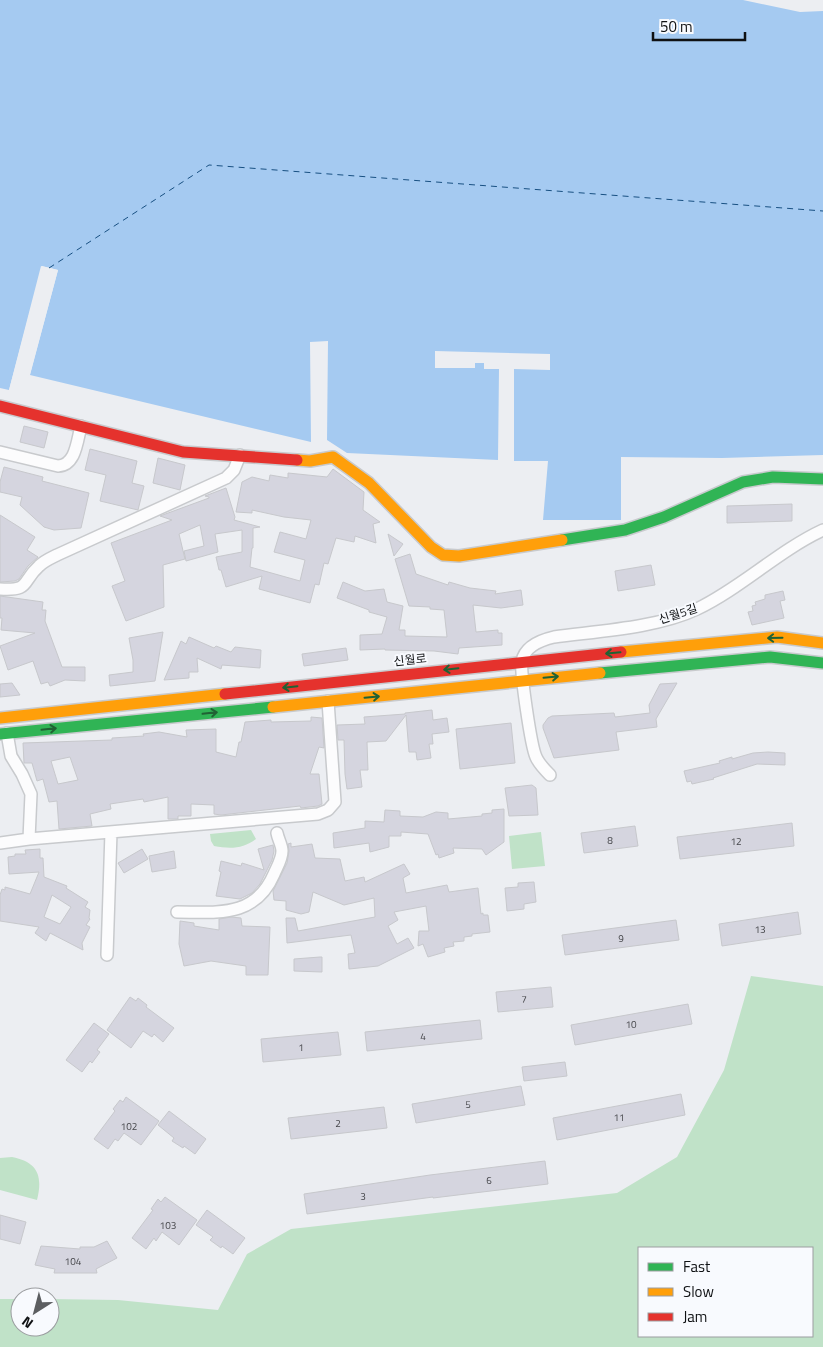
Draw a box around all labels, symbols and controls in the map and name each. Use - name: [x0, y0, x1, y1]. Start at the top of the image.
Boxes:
- scale bar: [653, 10, 746, 42]
- text: 50 m: [660, 15, 693, 38]
- street label: 신월5길: [656, 598, 700, 629]
- one-way arrow: [767, 633, 783, 643]
- street label: 신월로: [392, 648, 427, 671]
- one-way arrow: [605, 648, 621, 658]
- one-way arrow: [444, 664, 460, 674]
- one-way arrow: [542, 672, 558, 682]
- one-way arrow: [282, 682, 298, 692]
- one-way arrow: [364, 692, 380, 702]
- one-way arrow: [202, 708, 218, 718]
- one-way arrow: [40, 724, 56, 734]
- house number: 8: [607, 833, 613, 848]
- house number: 12: [730, 834, 742, 849]
- house number: 13: [754, 922, 766, 937]
- house number: 9: [618, 931, 624, 946]
- house number: 7: [521, 992, 527, 1007]
- house number: 10: [625, 1017, 637, 1032]
- house number: 4: [420, 1029, 426, 1044]
- house number: 1: [298, 1040, 304, 1055]
- house number: 5: [465, 1097, 471, 1112]
- house number: 11: [613, 1110, 625, 1125]
- house number: 2: [335, 1116, 341, 1131]
- house number: 102: [121, 1119, 137, 1134]
- house number: 6: [486, 1173, 492, 1188]
- house number: 3: [360, 1189, 366, 1204]
- house number: 103: [160, 1218, 176, 1233]
- legend: [638, 1247, 813, 1337]
- house number: 104: [65, 1254, 82, 1269]
- text: Fast: [683, 1255, 711, 1278]
- text: Slow: [683, 1280, 714, 1303]
- north arrow: [10, 1287, 60, 1337]
- text: Jam: [683, 1305, 707, 1328]
- text: N: [17, 1312, 37, 1334]

